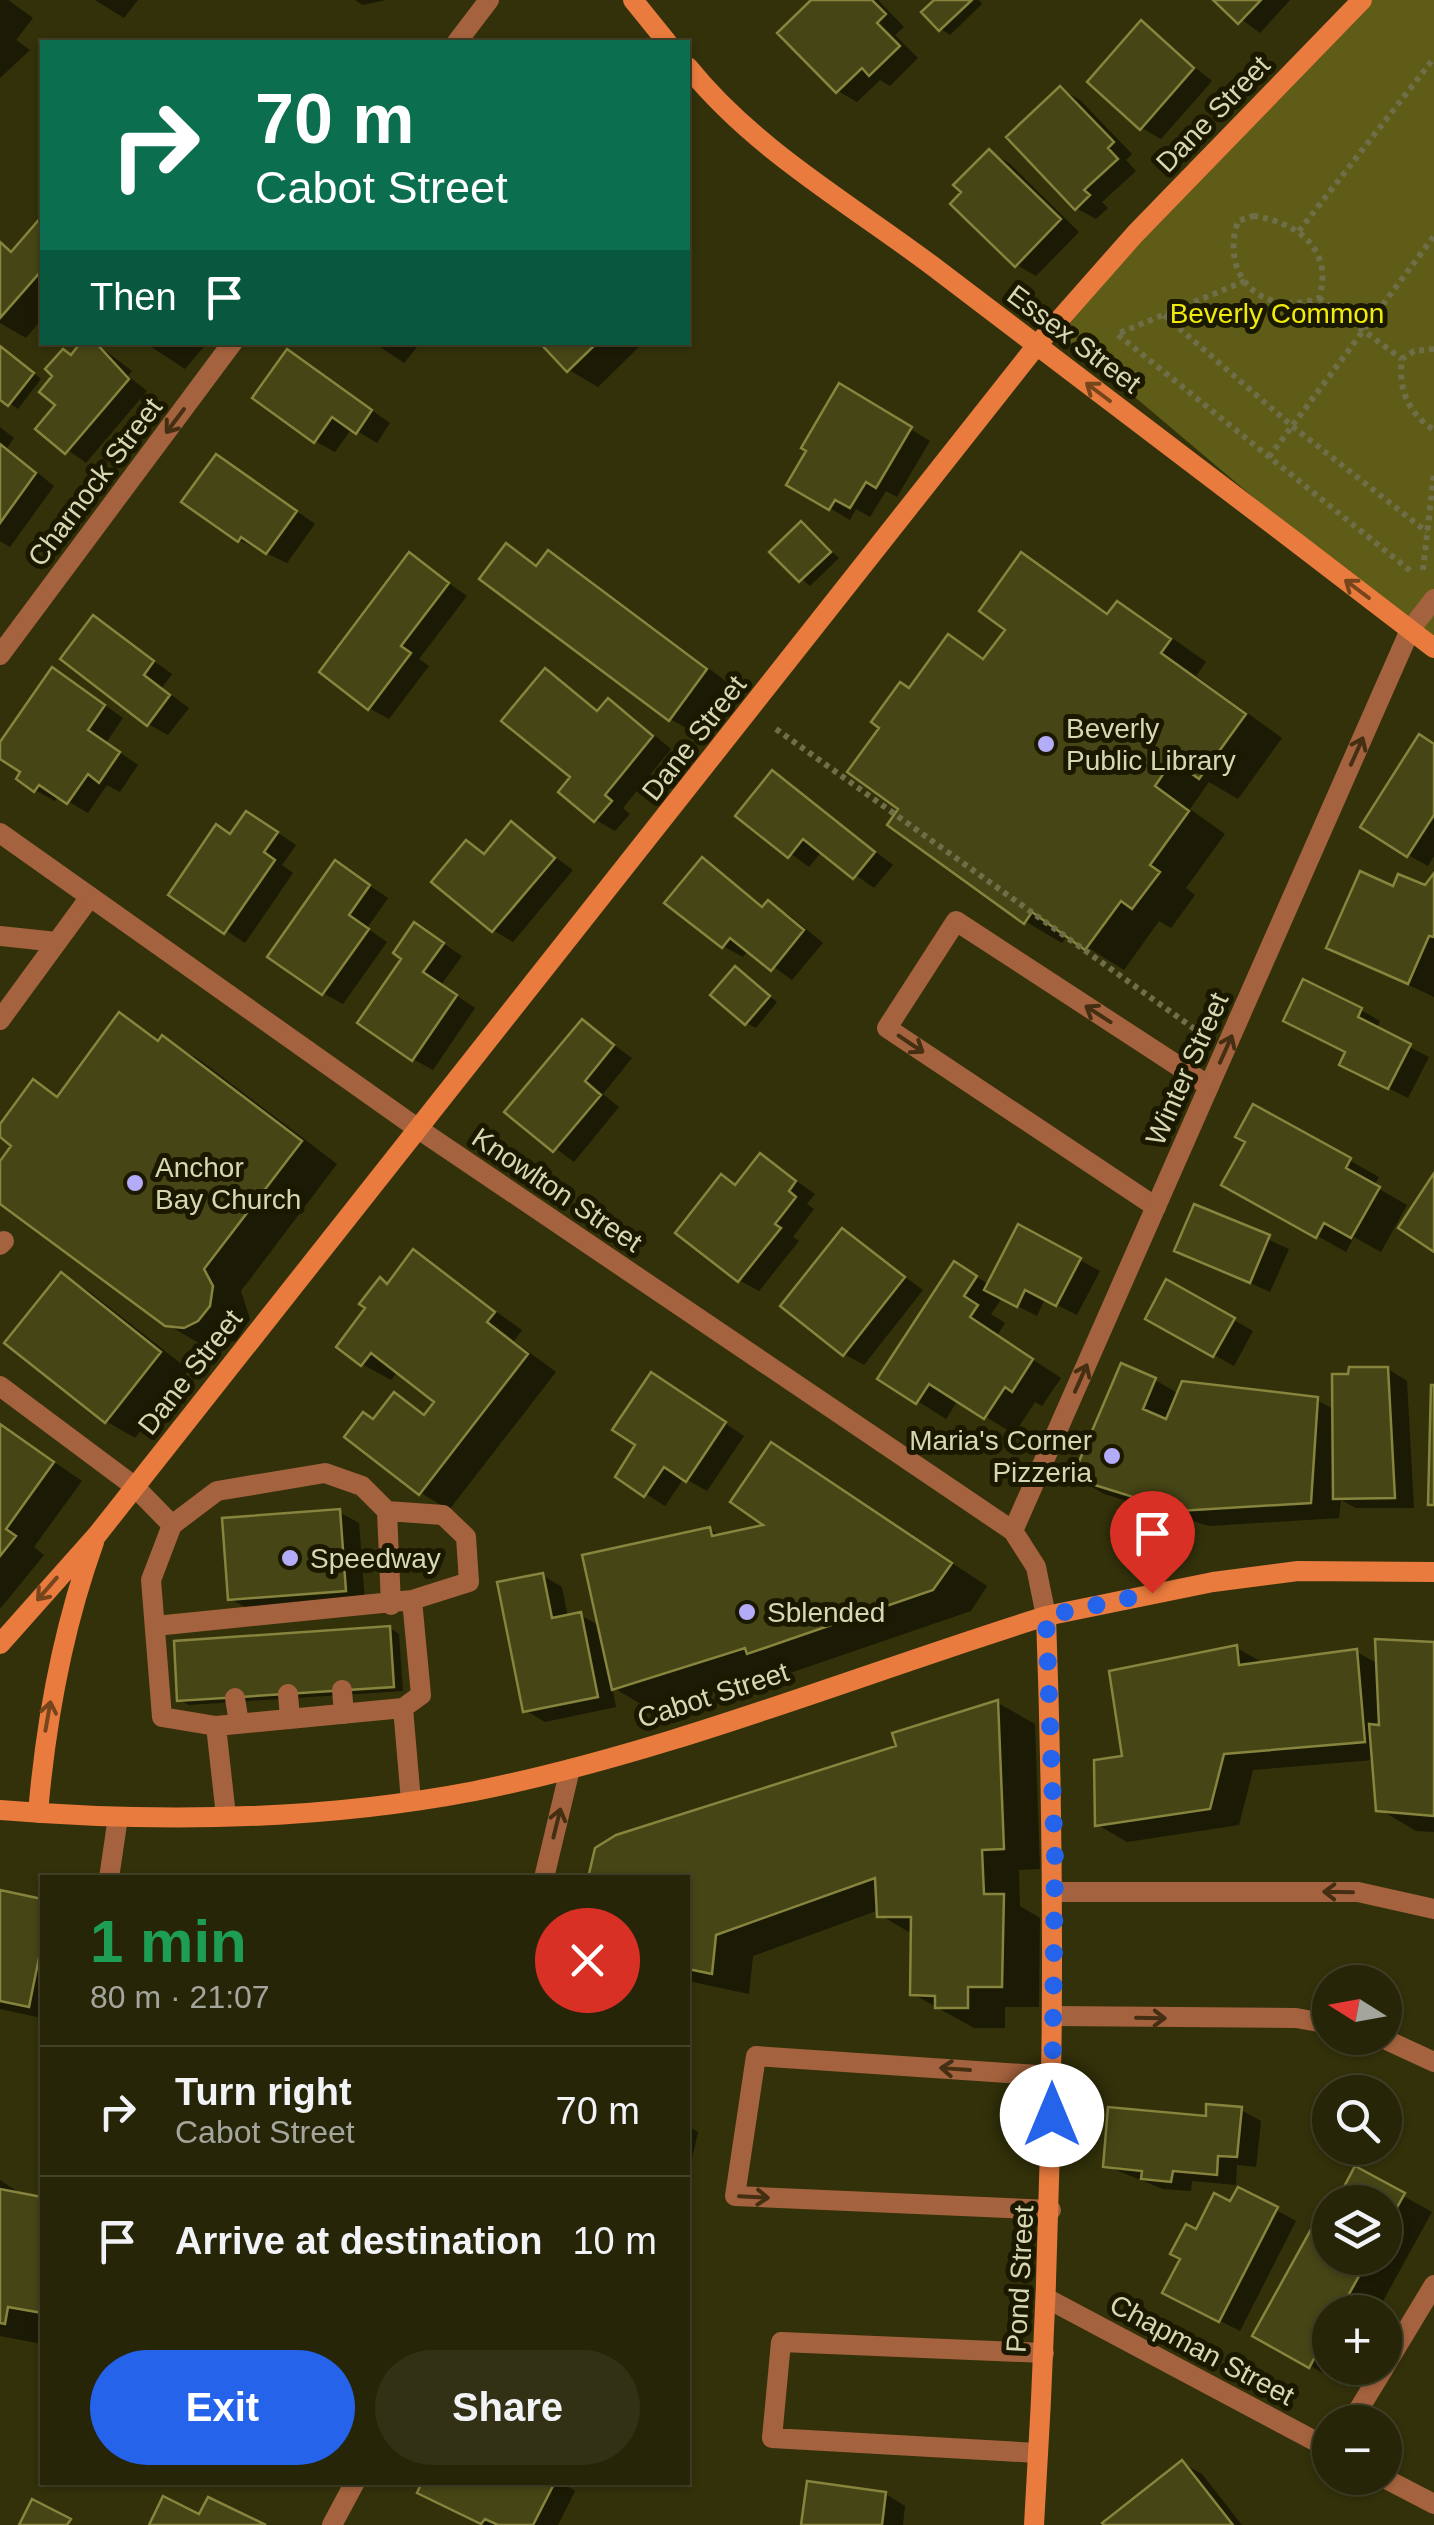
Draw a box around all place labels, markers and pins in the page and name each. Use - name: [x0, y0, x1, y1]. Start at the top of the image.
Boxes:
- place label: Beverly Public Library: [1066, 713, 1236, 776]
- marker: Beverly Public Library: [1035, 733, 1057, 755]
- place label: Anchor Bay Church: [155, 1152, 301, 1215]
- marker: Anchor Bay Church: [124, 1172, 146, 1194]
- place label: Maria's Corner Pizzeria: [909, 1425, 1092, 1488]
- marker: Maria's Corner Pizzeria: [1101, 1445, 1123, 1467]
- pin: [1110, 1491, 1195, 1594]
- place label: Speedway: [310, 1543, 441, 1574]
- marker: Speedway: [279, 1547, 301, 1569]
- place label: Sblended: [767, 1597, 885, 1628]
- marker: Sblended: [736, 1601, 758, 1623]

